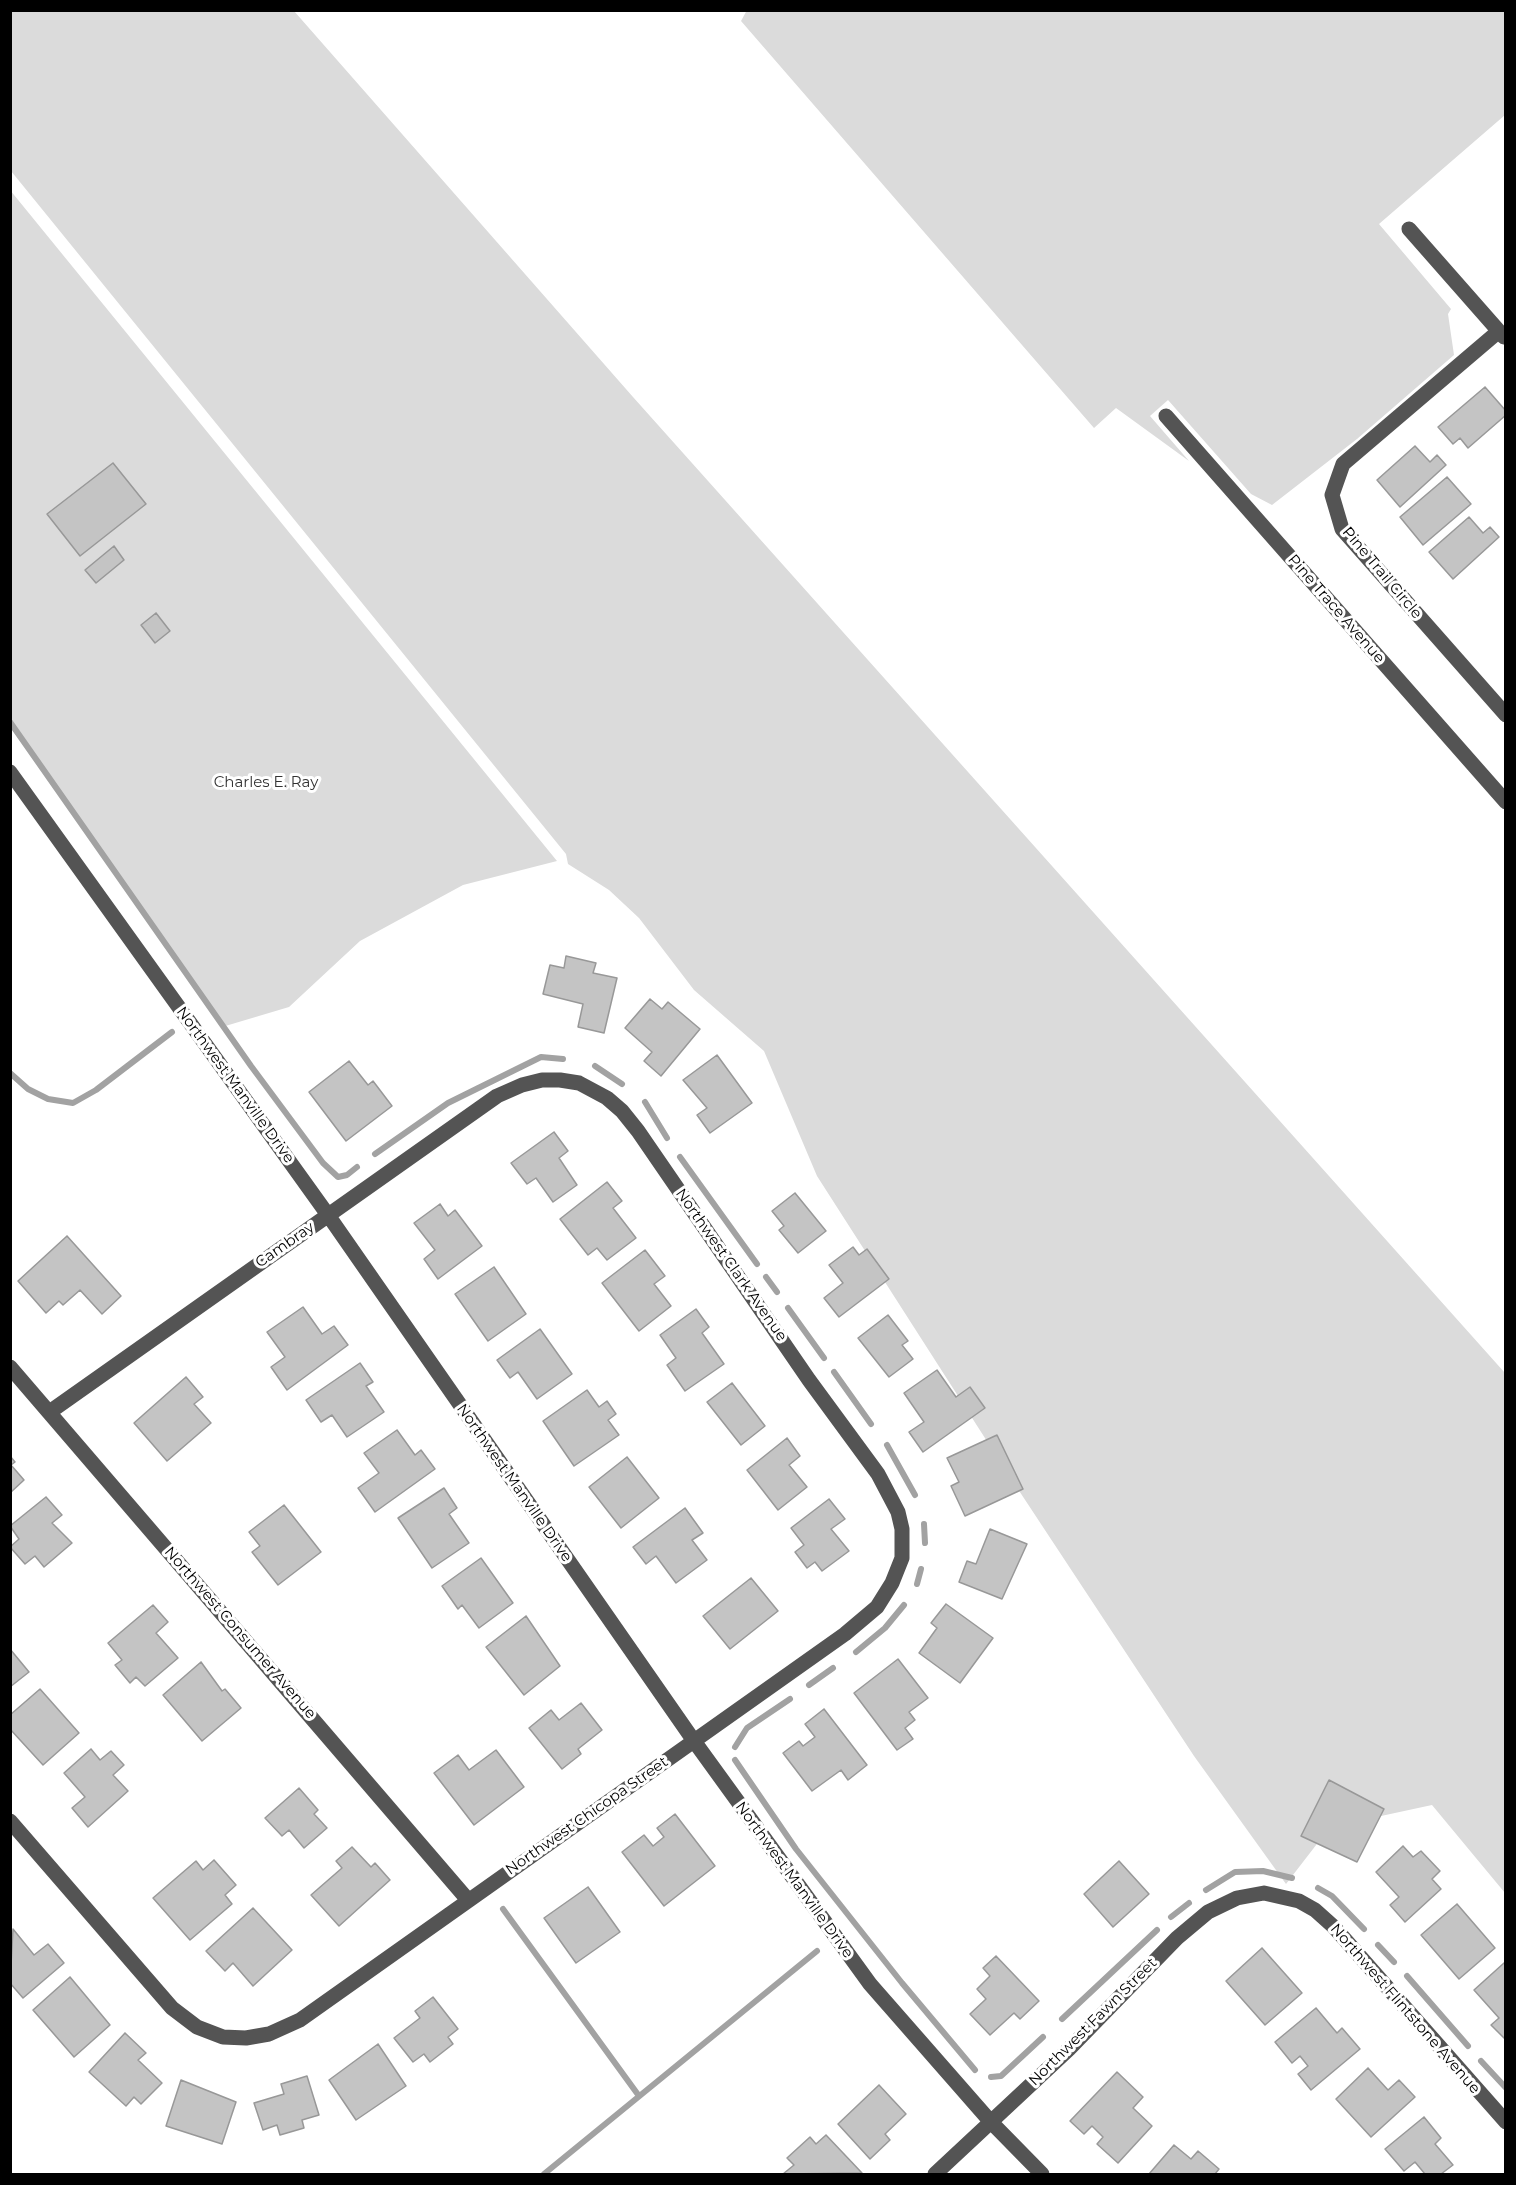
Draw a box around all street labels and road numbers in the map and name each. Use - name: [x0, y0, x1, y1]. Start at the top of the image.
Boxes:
- street label: Pine Trail Circle: [1338, 523, 1426, 623]
- street label: Pine Trace Avenue: [1284, 551, 1388, 667]
- street label: Northwest Manville Drive: [172, 1003, 298, 1167]
- street label: Northwest Clark Avenue: [671, 1185, 791, 1345]
- street label: Cambray: [252, 1218, 318, 1272]
- street label: Northwest Manville Drive: [452, 1400, 576, 1566]
- street label: Northwest Consumer Avenue: [160, 1543, 320, 1723]
- street label: Northwest Chicopa Street: [502, 1753, 672, 1879]
- street label: Northwest Manville Drive: [731, 1798, 857, 1962]
- street label: Northwest Flintstone Avenue: [1326, 1920, 1484, 2098]
- street label: Northwest Fawn Street: [1025, 1954, 1161, 2090]

